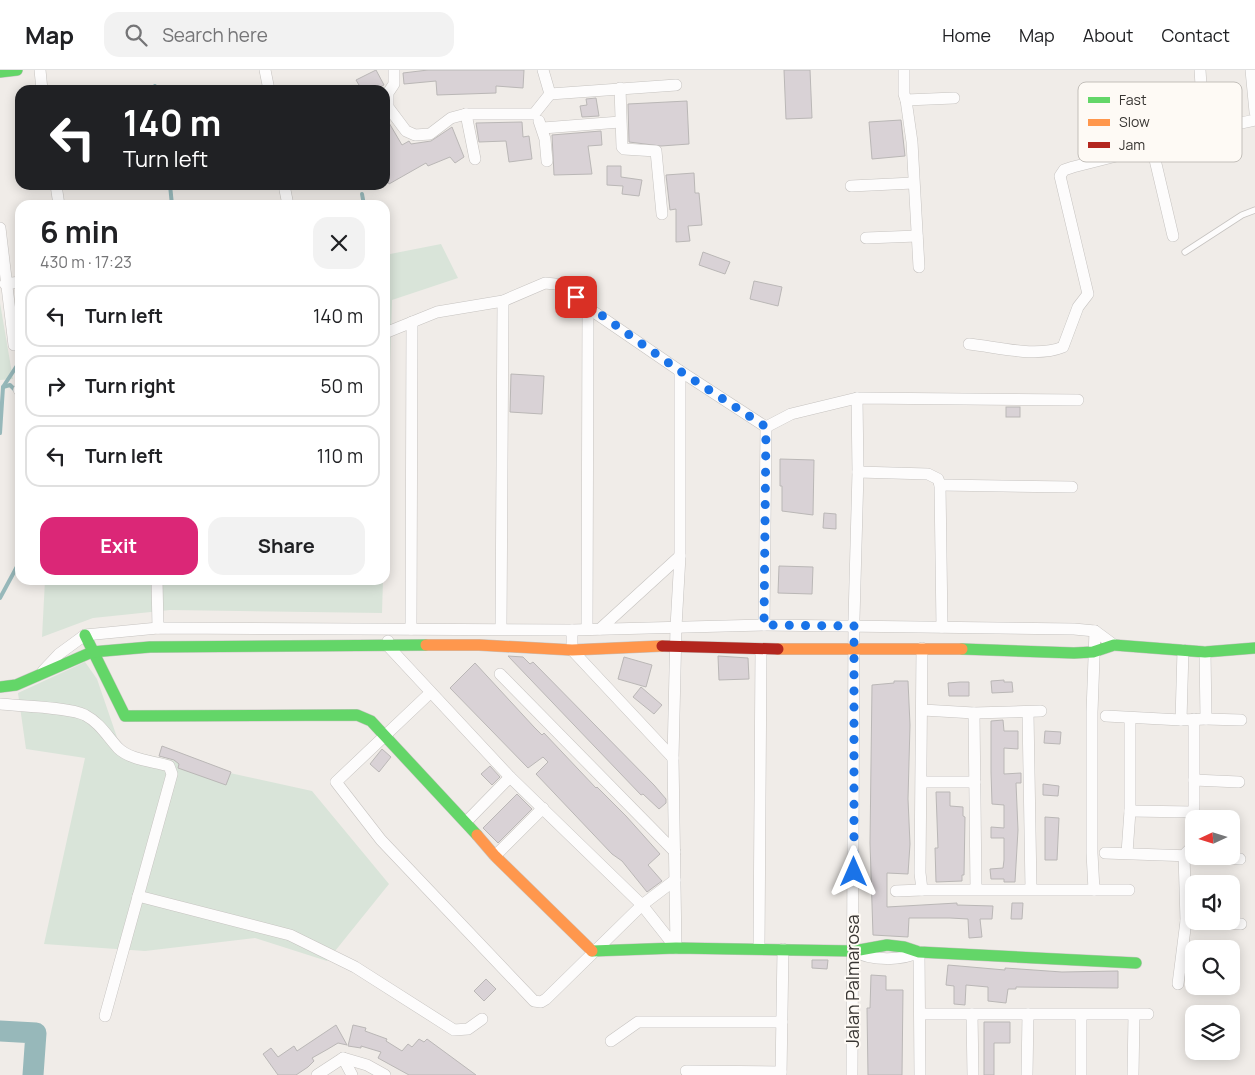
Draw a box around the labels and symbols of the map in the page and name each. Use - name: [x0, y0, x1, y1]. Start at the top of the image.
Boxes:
- legend: [1078, 82, 1242, 162]
- text: Fast: [1119, 90, 1147, 109]
- text: Slow: [1119, 112, 1150, 131]
- text: Jam: [1119, 135, 1145, 154]
- pin: [555, 276, 597, 318]
- north arrow: [1185, 810, 1240, 865]
- position arrow: [827, 845, 879, 897]
- street label: Jalan Palmarosa: [840, 914, 864, 1048]

